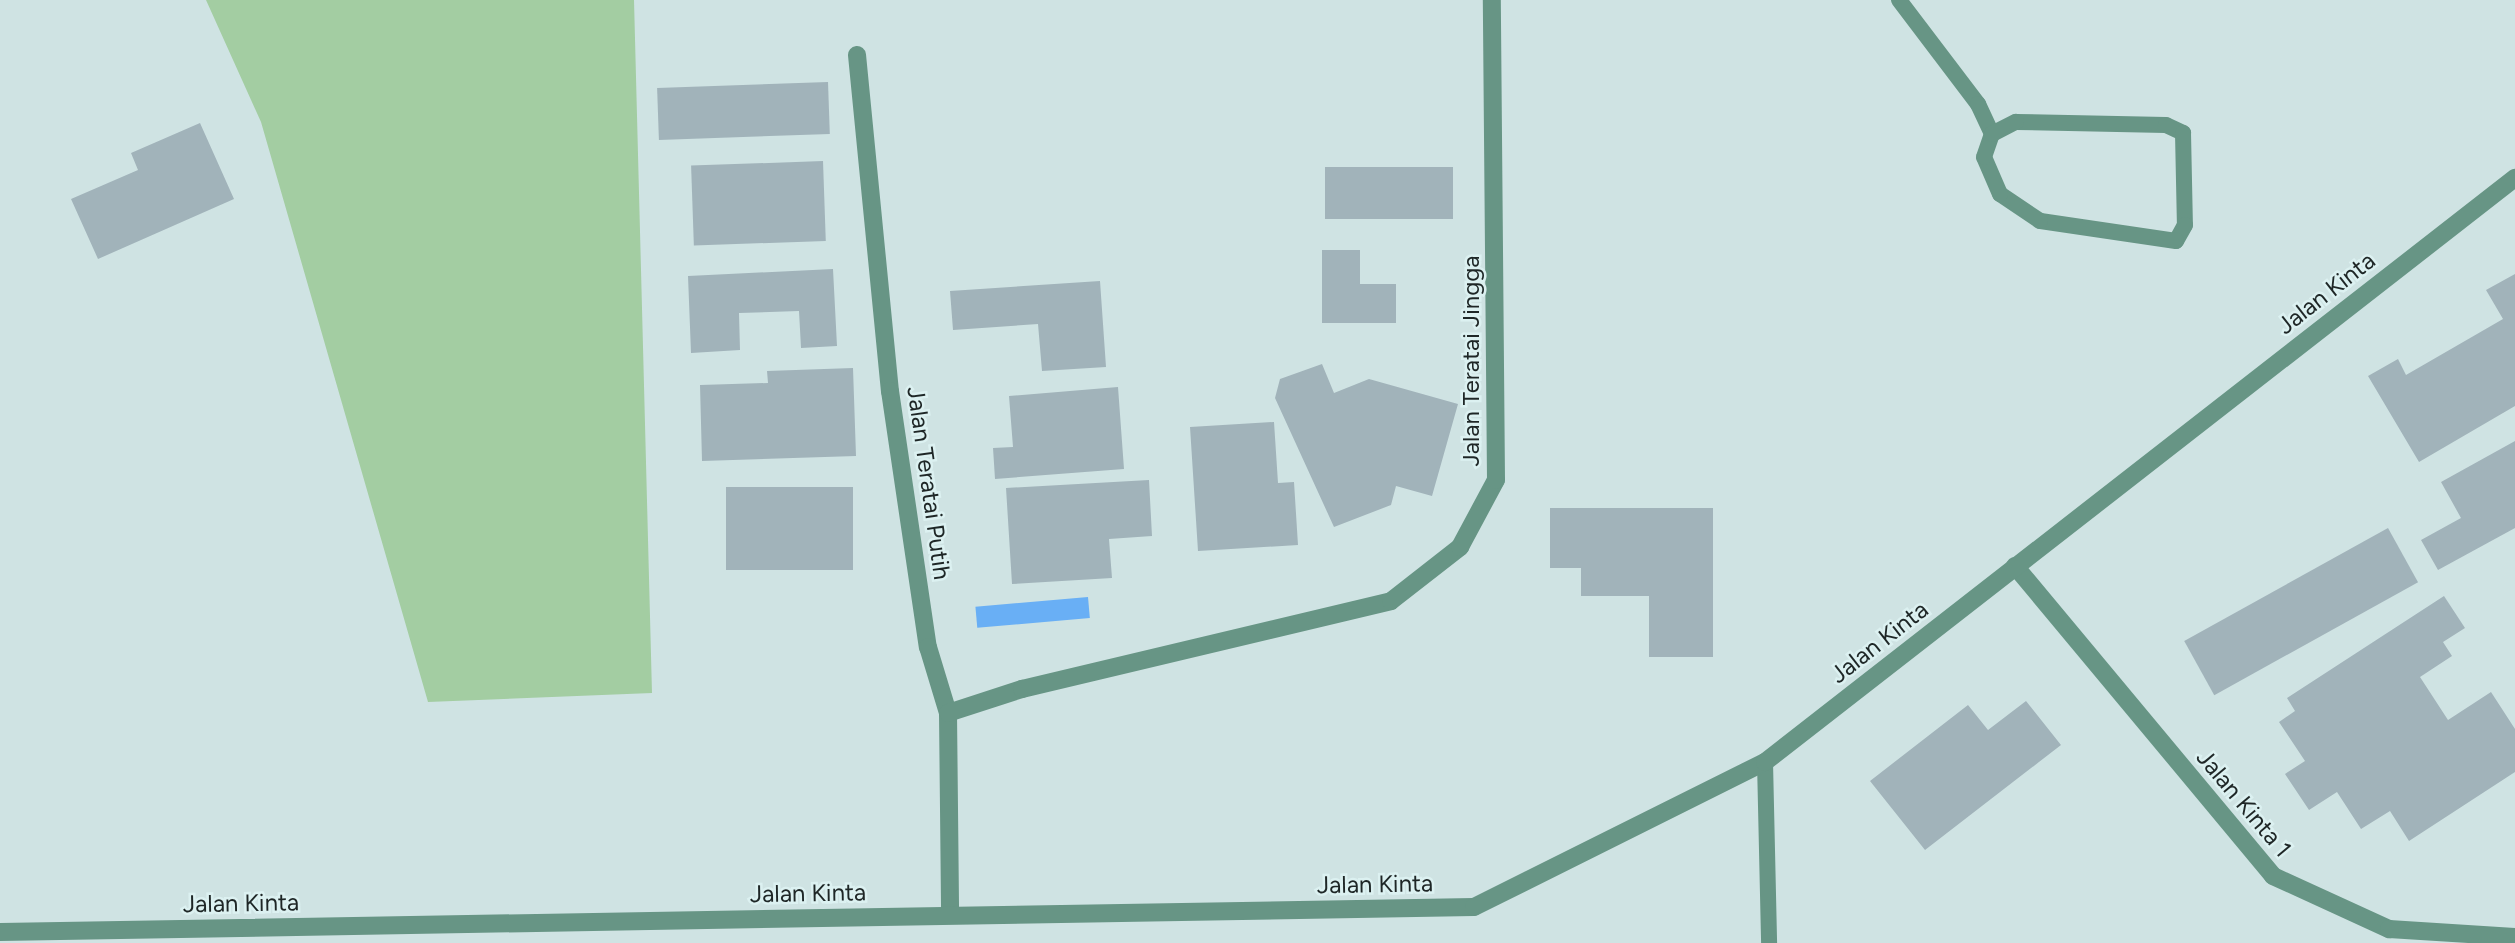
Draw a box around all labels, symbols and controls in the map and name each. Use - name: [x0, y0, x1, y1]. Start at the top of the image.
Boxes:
- street label: Jalan Kinta: [2271, 246, 2381, 340]
- street label: Jalan Teratai Jingga: [1457, 255, 1485, 467]
- street label: Jalan Teratai Putih: [901, 385, 957, 581]
- street label: Jalan Kinta: [1824, 595, 1934, 689]
- street label: Jalan Kinta 1: [2191, 743, 2297, 863]
- street label: Jalan Kinta: [1317, 869, 1433, 899]
- street label: Jalan Kinta: [750, 878, 866, 908]
- street label: Jalan Kinta: [183, 888, 299, 918]

